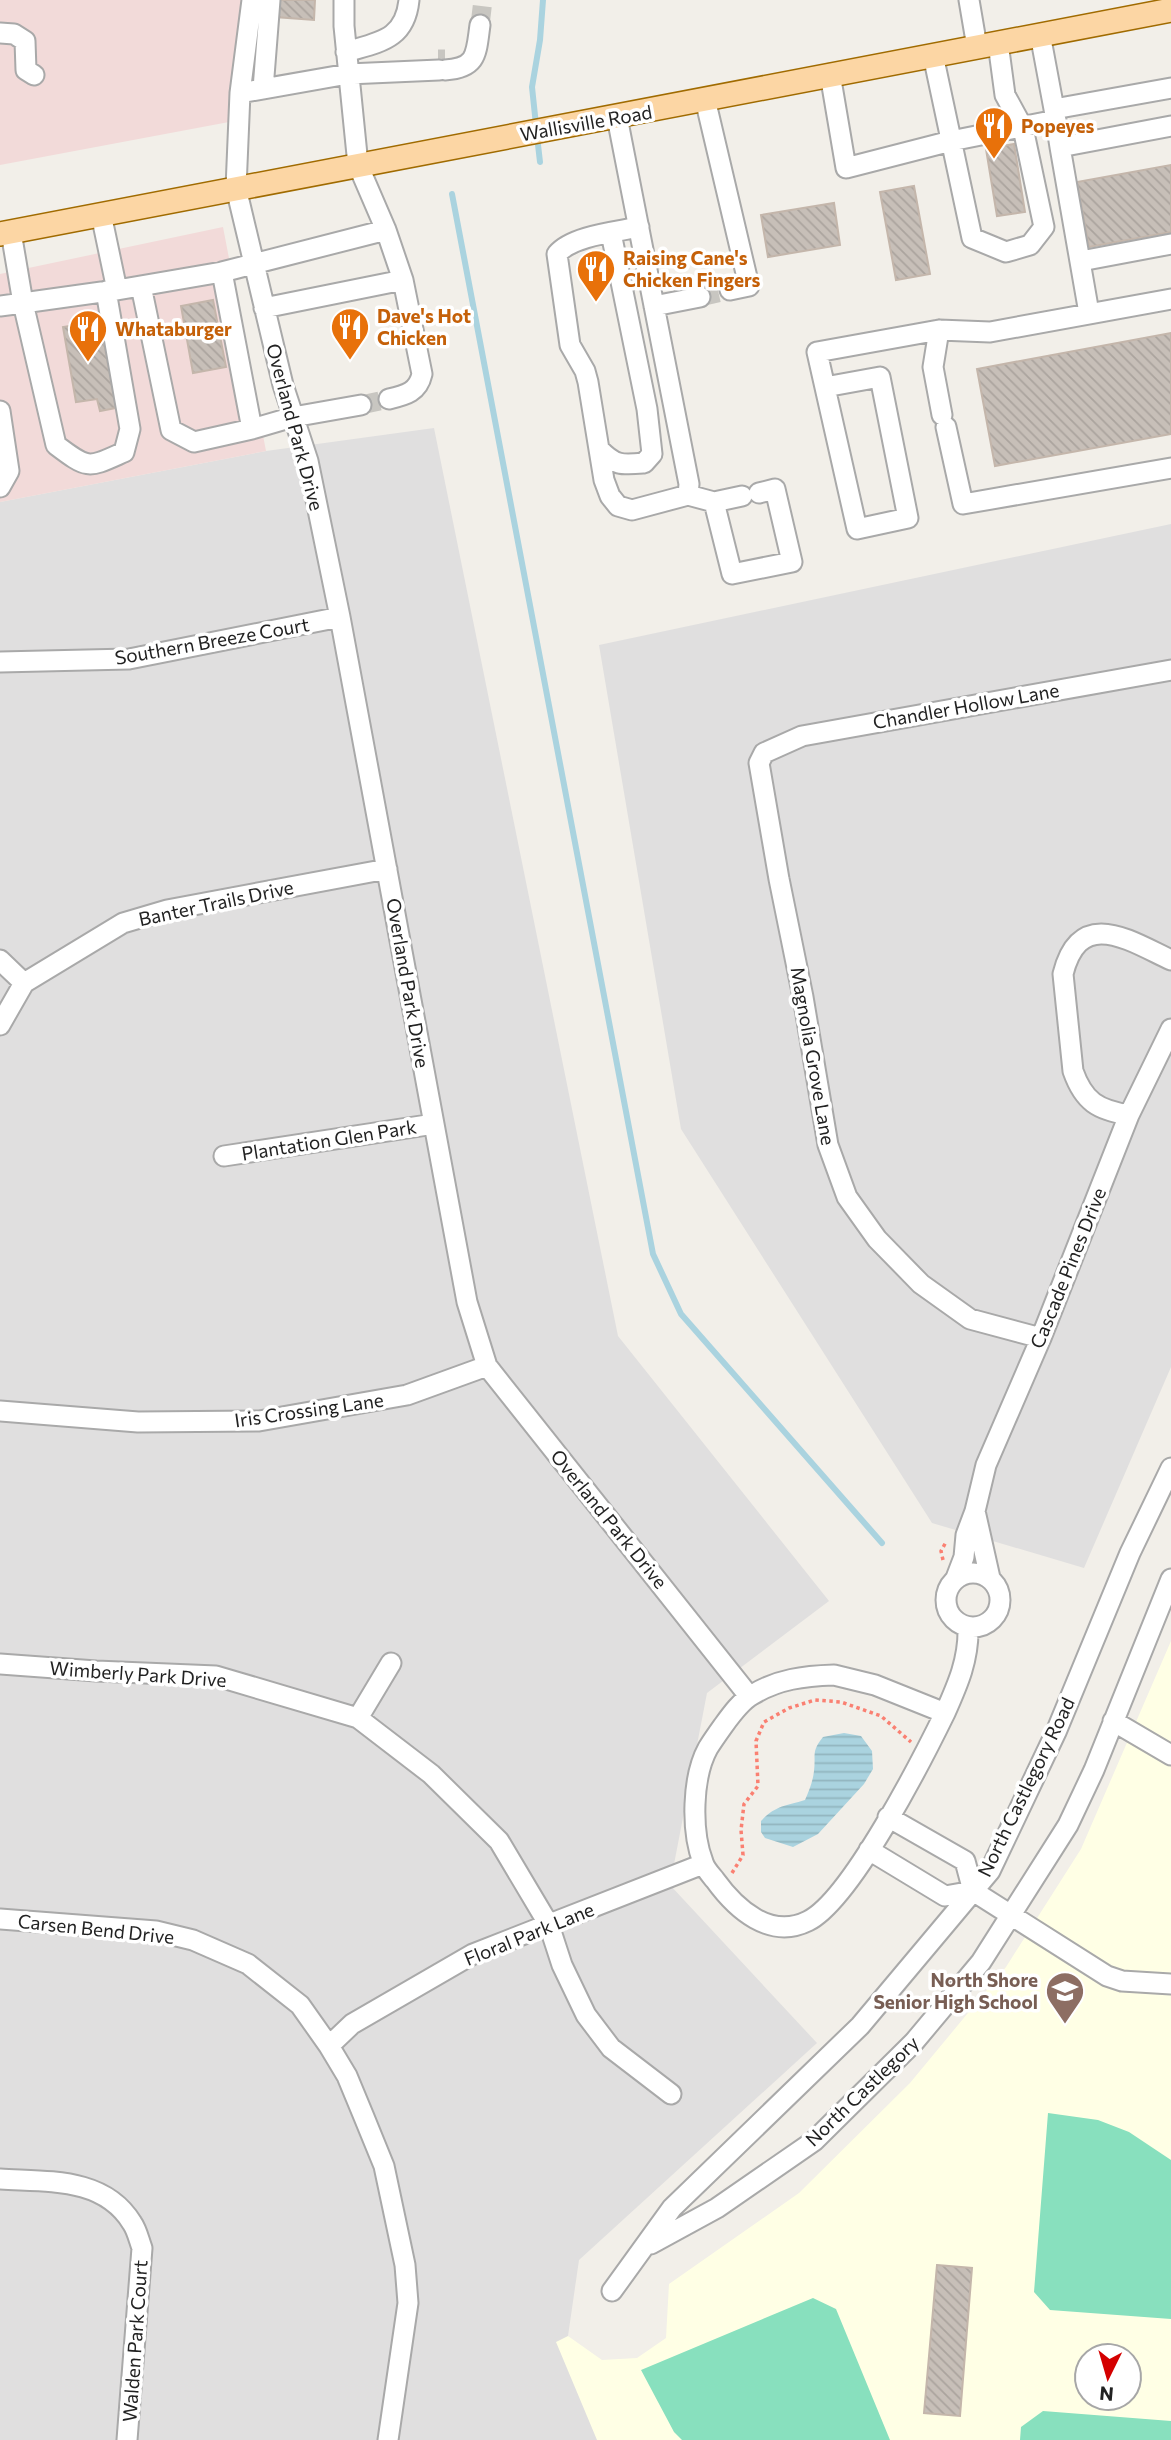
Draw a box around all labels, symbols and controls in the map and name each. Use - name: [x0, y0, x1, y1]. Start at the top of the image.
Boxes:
- street label: Wallisville Road: [518, 100, 654, 145]
- restaurant icon: Popeyes: [973, 105, 1015, 160]
- place label: Popeyes: [1021, 114, 1094, 137]
- place label: Raising Cane's Chicken Fingers: [623, 246, 761, 291]
- restaurant icon: Raising Cane's Chicken Fingers: [575, 248, 617, 303]
- place label: Dave's Hot Chicken: [377, 304, 471, 349]
- restaurant icon: Dave's Hot Chicken: [329, 306, 371, 361]
- restaurant icon: Whataburger: [67, 308, 109, 363]
- place label: Whataburger: [115, 317, 232, 340]
- street label: Overland Park Drive: [262, 341, 329, 513]
- street label: Southern Breeze Court: [113, 612, 311, 669]
- street label: Chandler Hollow Lane: [871, 678, 1061, 733]
- street label: Banter Trails Drive: [136, 875, 295, 930]
- street label: Overland Park Drive: [382, 896, 435, 1070]
- street label: Magnolia Grove Lane: [786, 965, 841, 1147]
- street label: Plantation Glen Park: [240, 1114, 418, 1165]
- street label: Cascade Pines Drive: [1025, 1184, 1110, 1352]
- street label: Iris Crossing Lane: [233, 1388, 385, 1431]
- street label: Overland Park Drive: [546, 1445, 672, 1593]
- street label: Wimberly Park Drive: [49, 1656, 227, 1691]
- street label: North Castlegory Road: [972, 1693, 1079, 1880]
- street label: Floral Park Lane: [461, 1897, 597, 1970]
- street label: Carsen Bend Drive: [17, 1909, 175, 1948]
- place label: North Shore Senior High School: [873, 1968, 1038, 2013]
- school or university icon: North Shore Senior High School: [1044, 1970, 1086, 2025]
- street label: North Castlegory: [800, 2031, 923, 2151]
- street label: Walden Park Court: [117, 2259, 152, 2423]
- north arrow: [1073, 2342, 1143, 2412]
- text: N: [1098, 2382, 1115, 2407]

